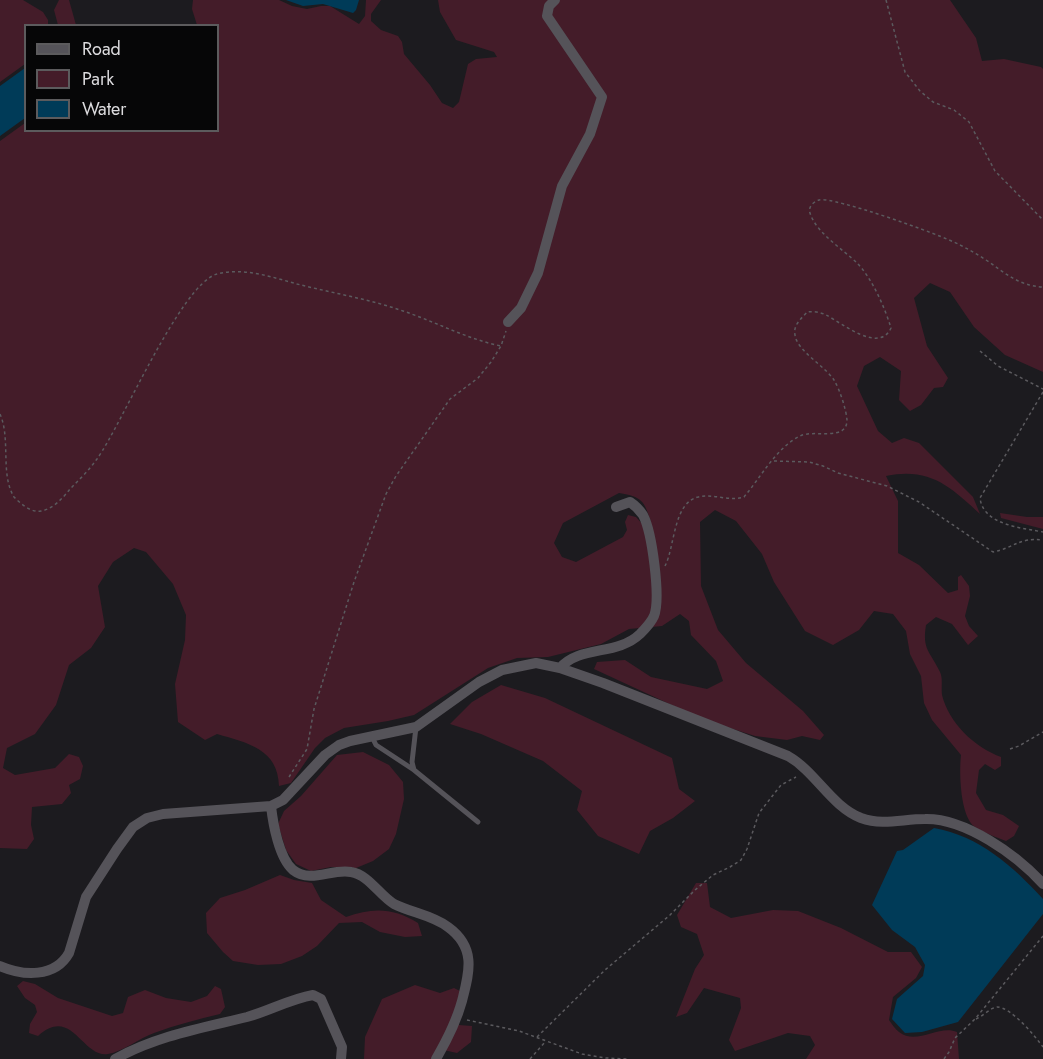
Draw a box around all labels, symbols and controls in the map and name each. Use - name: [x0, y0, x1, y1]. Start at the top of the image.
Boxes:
- legend: [24, 24, 219, 132]
- text: Road: [82, 36, 121, 62]
- text: Park: [82, 66, 114, 92]
- text: Water: [82, 96, 126, 122]

